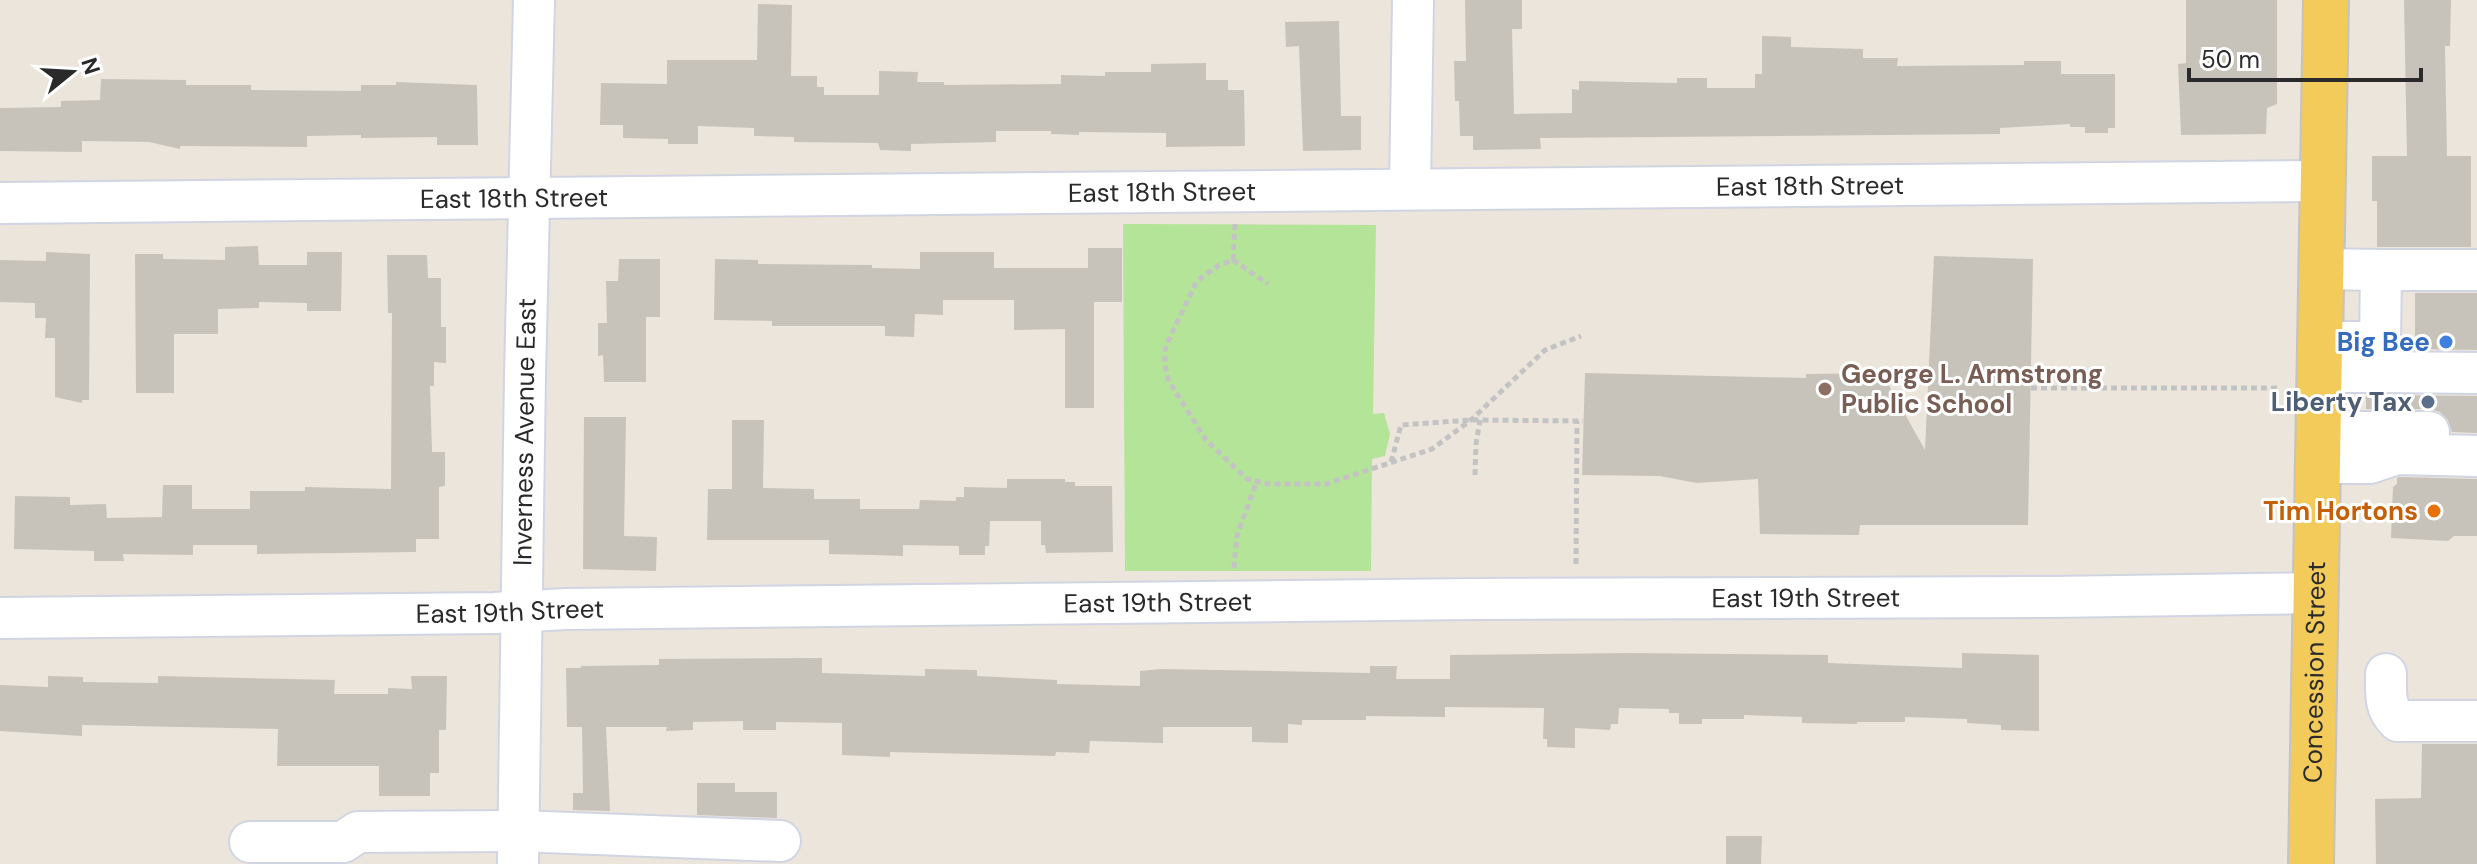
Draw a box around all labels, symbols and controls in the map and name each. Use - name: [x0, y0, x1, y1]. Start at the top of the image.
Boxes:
- north arrow: [32, 32, 112, 112]
- scale bar: [2189, 32, 2421, 82]
- text: 50 m: [2201, 44, 2260, 75]
- text: N: [74, 54, 107, 78]
- street label: East 18th Street: [1716, 168, 1904, 204]
- street label: East 18th Street: [1068, 174, 1256, 210]
- street label: East 18th Street: [420, 180, 608, 216]
- street label: Inverness Avenue East: [505, 298, 544, 566]
- place label: Big Bee: [2337, 325, 2430, 359]
- marker: Big Bee: [2437, 333, 2455, 351]
- place label: George L. Armstrong Public School: [1841, 357, 2103, 421]
- marker: George L. Armstrong Public School: [1816, 380, 1834, 398]
- place label: Liberty Tax: [2271, 385, 2412, 419]
- marker: Liberty Tax: [2419, 393, 2437, 411]
- place label: Tim Hortons: [2263, 494, 2418, 528]
- marker: Tim Hortons: [2425, 502, 2443, 520]
- street label: Concession Street: [2295, 561, 2333, 783]
- street label: East 19th Street: [1711, 581, 1900, 615]
- street label: East 19th Street: [1063, 584, 1252, 621]
- street label: East 19th Street: [415, 592, 604, 631]

